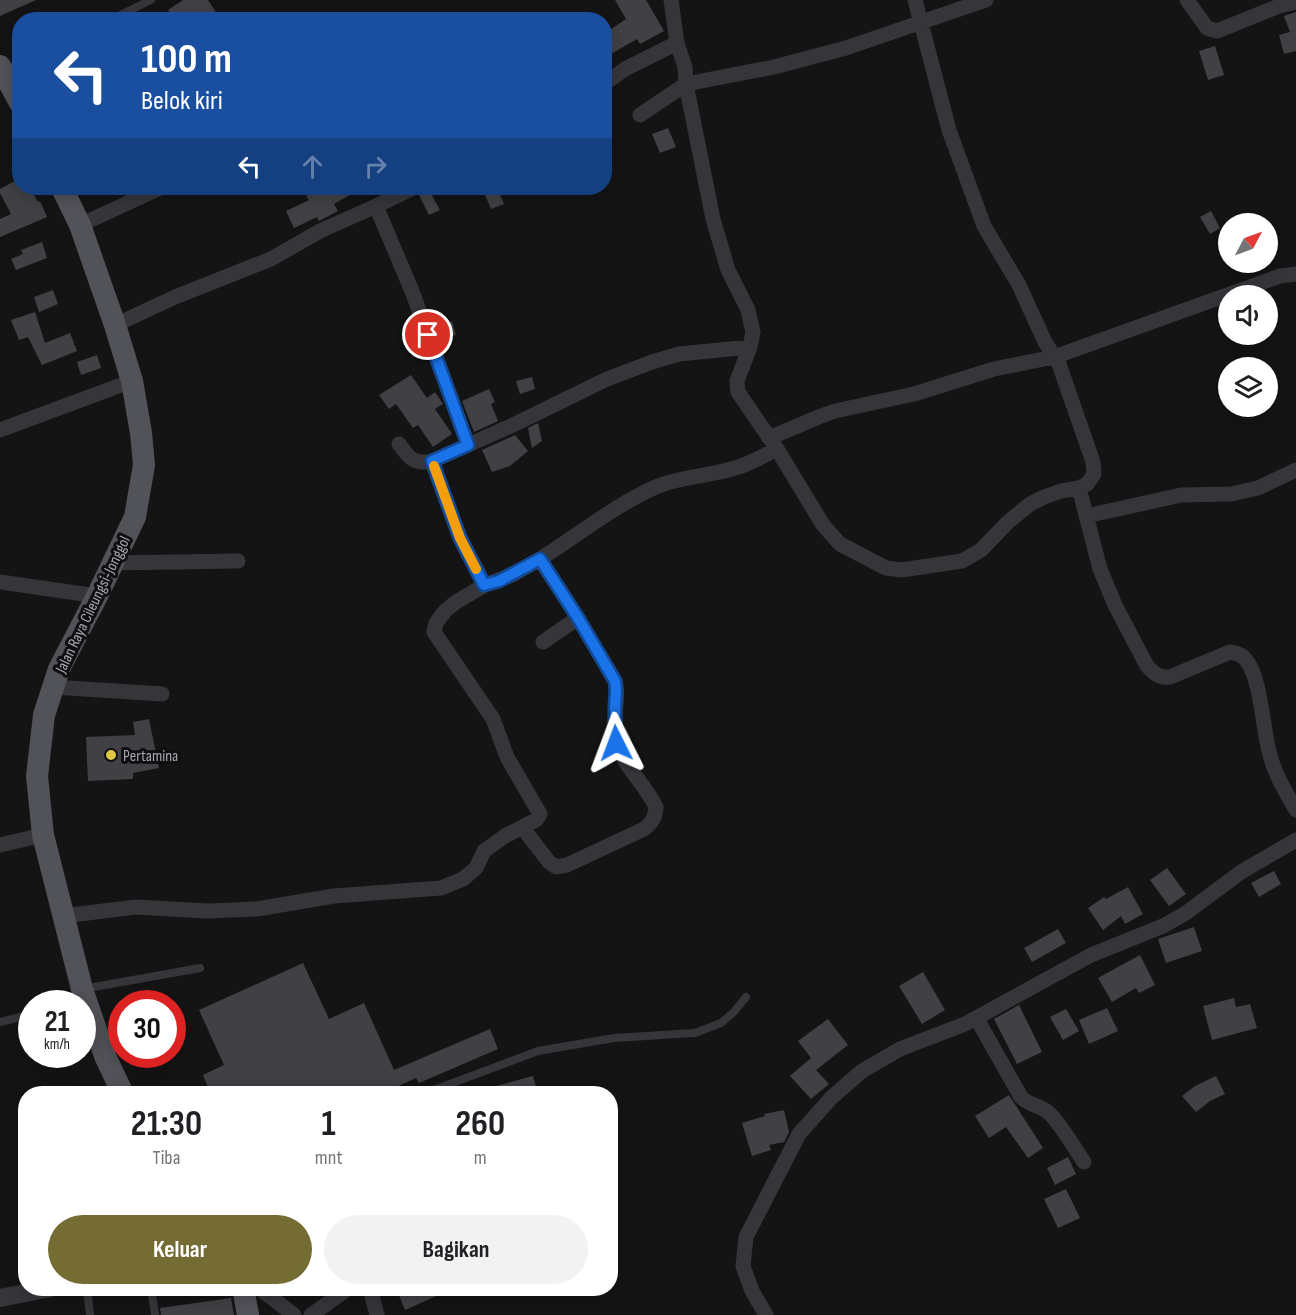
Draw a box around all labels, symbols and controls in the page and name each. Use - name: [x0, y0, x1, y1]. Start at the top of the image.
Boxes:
- text: 100 m: [141, 34, 232, 85]
- icon: left: [42, 36, 120, 114]
- text: Belok kiri: [141, 85, 223, 117]
- icon: left: [233, 150, 266, 183]
- icon: ahead: [296, 150, 329, 183]
- icon: right: [359, 150, 392, 183]
- north arrow: [1218, 213, 1278, 273]
- map controls: [1218, 213, 1278, 417]
- button: sound: [1218, 285, 1278, 345]
- pin: [402, 309, 453, 360]
- icon: arrive: [411, 318, 444, 351]
- button: layers: [1218, 357, 1278, 417]
- street label: Jalan Raya Cileungsi-Jonggol: [52, 533, 135, 677]
- position arrow: [584, 711, 648, 775]
- place label: Pertamina: [123, 747, 178, 766]
- marker: Pertamina: [104, 748, 118, 762]
- speed limit sign: 30: [108, 990, 186, 1068]
- text: 21: [45, 1004, 69, 1040]
- text: km/h: [44, 1035, 70, 1054]
- text: 21:30: [131, 1103, 202, 1146]
- text: 1: [322, 1103, 336, 1146]
- text: 260: [455, 1103, 505, 1146]
- text: Tiba: [153, 1146, 180, 1170]
- text: mnt: [315, 1146, 343, 1170]
- text: m: [474, 1146, 487, 1170]
- button: Keluar: [48, 1215, 312, 1284]
- button: Bagikan: [324, 1215, 588, 1284]

